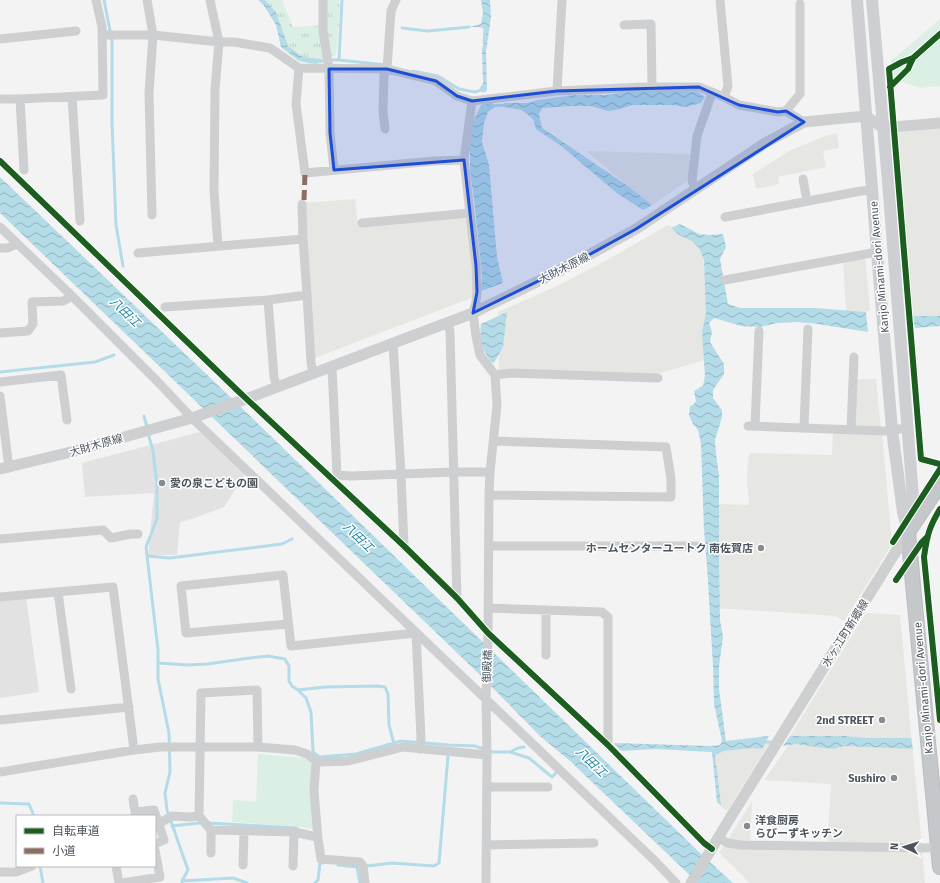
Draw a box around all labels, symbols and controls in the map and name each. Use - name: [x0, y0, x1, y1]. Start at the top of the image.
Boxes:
- street label: Kanjo Minami-dori Avenue: [867, 201, 892, 333]
- street label: 大財木原線: [537, 250, 592, 287]
- water label: 八田江: [107, 294, 144, 331]
- street label: 大財木原線: [68, 432, 124, 459]
- place label: 愛の泉こどもの園: [170, 477, 258, 490]
- marker: 愛の泉こどもの園: [157, 478, 167, 488]
- water label: 八田江: [340, 519, 377, 556]
- place label: ホームセンターユートク 南佐賀店: [586, 542, 753, 555]
- marker: ホームセンターユートク 南佐賀店: [756, 543, 766, 553]
- street label: 水ヶ江町新郷線: [820, 597, 871, 669]
- street label: Kanjo Minami-dori Avenue: [911, 622, 936, 754]
- street label: 御殿橋: [480, 649, 495, 684]
- place label: 2nd STREET: [816, 714, 874, 727]
- marker: 2nd STREET: [877, 715, 887, 725]
- water label: 八田江: [573, 744, 610, 781]
- place label: Sushiro: [848, 772, 887, 785]
- marker: Sushiro: [889, 773, 899, 783]
- place label: 洋食厨房 らびーずキッチン: [755, 814, 843, 840]
- legend: [16, 815, 156, 867]
- marker: 洋食厨房 らびーずキッチン: [742, 821, 752, 831]
- text: 自転車道: [52, 824, 100, 838]
- north arrow: [884, 827, 924, 867]
- text: N: [888, 842, 901, 850]
- text: 小道: [52, 844, 76, 858]

